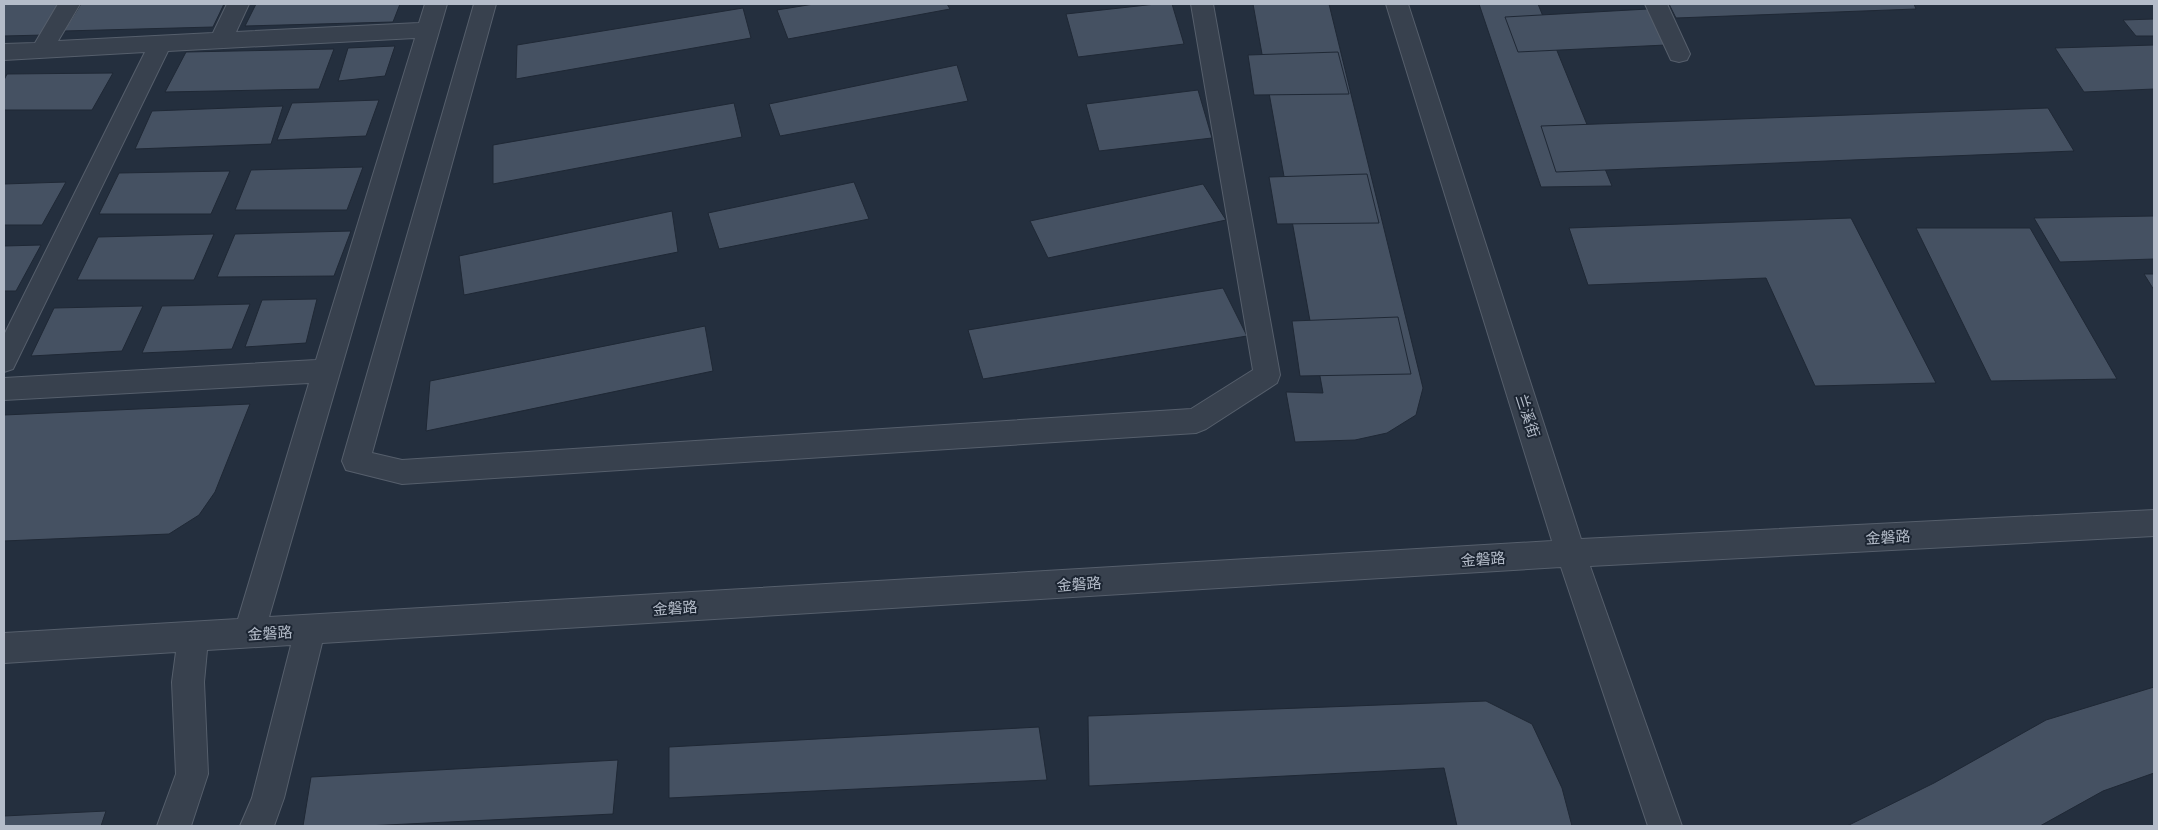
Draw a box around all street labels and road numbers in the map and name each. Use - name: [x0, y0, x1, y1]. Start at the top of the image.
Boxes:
- street label: 兰溪街: [1513, 392, 1543, 440]
- street label: 金磐路: [1865, 527, 1911, 547]
- street label: 金磐路: [1460, 549, 1506, 569]
- street label: 金磐路: [1056, 574, 1102, 594]
- street label: 金磐路: [652, 598, 698, 618]
- street label: 金磐路: [247, 623, 293, 643]

